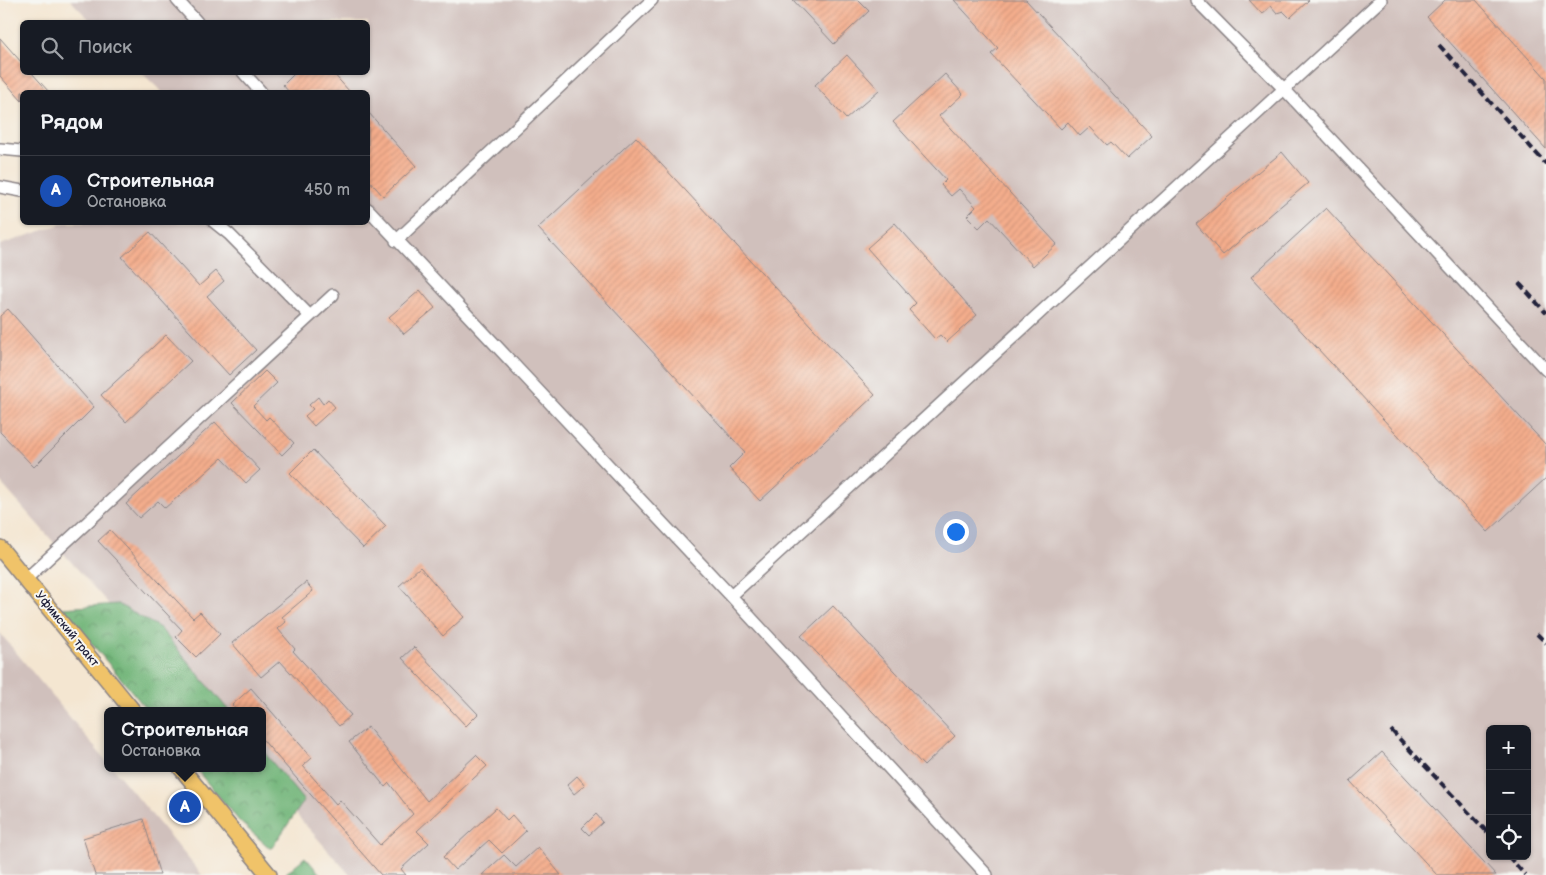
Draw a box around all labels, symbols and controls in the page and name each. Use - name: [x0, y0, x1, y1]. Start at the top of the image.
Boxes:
- search box: [20, 20, 370, 75]
- icon: search: [38, 34, 66, 62]
- text: Поиск: [78, 36, 132, 59]
- text: Рядом: [40, 110, 103, 135]
- text: Строительная: [87, 170, 214, 193]
- text: A: [51, 181, 61, 200]
- text: 450 m: [304, 181, 350, 200]
- text: Остановка: [87, 193, 166, 212]
- your location: [943, 519, 969, 545]
- street label: Уфимский тракт: [32, 588, 102, 670]
- popup: [104, 707, 266, 772]
- text: Строительная: [121, 719, 249, 742]
- map controls: [1486, 725, 1531, 860]
- button: +: [1486, 725, 1531, 770]
- text: Остановка: [121, 742, 201, 761]
- button: −: [1486, 770, 1531, 815]
- pin: A: [169, 788, 201, 826]
- button: locate: [1486, 815, 1531, 860]

